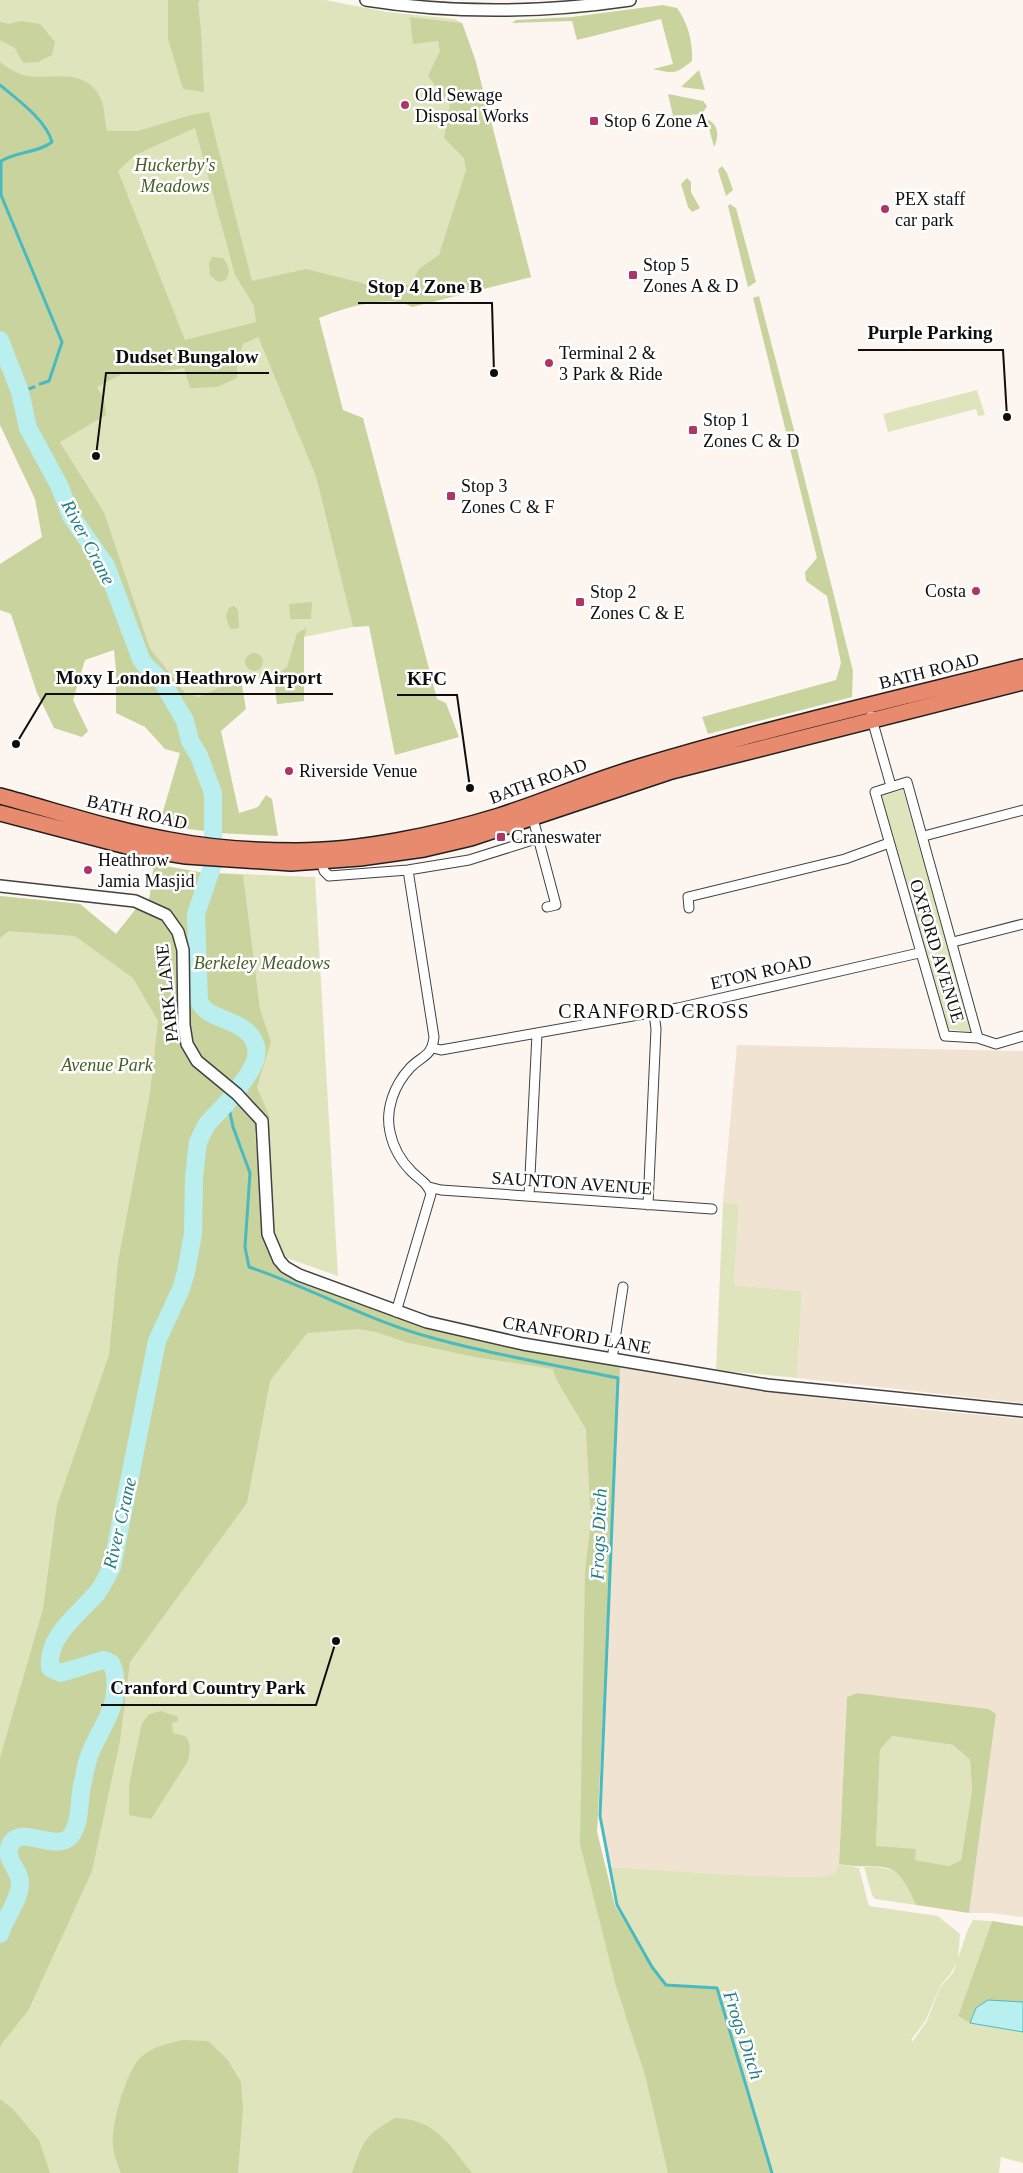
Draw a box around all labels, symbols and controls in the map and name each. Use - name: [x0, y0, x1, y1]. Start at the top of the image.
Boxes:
- place label: Old Sewage Disposal Works: [415, 85, 529, 126]
- marker: Old Sewage Disposal Works: [399, 99, 411, 111]
- place label: Stop 6 Zone A: [604, 111, 709, 131]
- marker: Stop 6 Zone A: [588, 115, 600, 127]
- park label: Huckerby's Meadows: [134, 155, 215, 196]
- place label: PEX staff car park: [895, 189, 965, 230]
- marker: PEX staff car park: [879, 203, 891, 215]
- place label: Stop 5 Zones A & D: [643, 255, 739, 296]
- callout: Stop 4 Zone B: [358, 269, 492, 303]
- marker: Stop 5 Zones A & D: [627, 269, 639, 281]
- text: Stop 4 Zone B: [368, 276, 483, 297]
- callout: Purple Parking: [858, 316, 1003, 350]
- text: Purple Parking: [867, 322, 993, 343]
- callout: Dudset Bungalow: [106, 339, 269, 373]
- place label: Terminal 2 & 3 Park & Ride: [559, 343, 663, 384]
- text: Dudset Bungalow: [115, 346, 259, 367]
- marker: Terminal 2 & 3 Park & Ride: [543, 357, 555, 369]
- place label: Stop 1 Zones C & D: [703, 410, 800, 451]
- marker: Stop 1 Zones C & D: [687, 424, 699, 436]
- place label: Stop 3 Zones C & F: [461, 476, 555, 517]
- marker: Stop 3 Zones C & F: [445, 490, 457, 502]
- water label: River Crane: [57, 495, 120, 588]
- place label: Costa: [925, 581, 966, 601]
- place label: Stop 2 Zones C & E: [590, 582, 685, 623]
- marker: Costa: [970, 585, 982, 597]
- marker: Stop 2 Zones C & E: [574, 596, 586, 608]
- street label: BATH ROAD: [877, 649, 981, 693]
- callout: Moxy London Heathrow Airport: [46, 660, 333, 694]
- callout: KFC: [397, 661, 457, 695]
- text: Moxy London Heathrow Airport: [56, 667, 323, 688]
- text: KFC: [407, 668, 447, 689]
- street label: BATH ROAD: [486, 754, 590, 808]
- place label: Riverside Venue: [299, 761, 417, 781]
- marker: Riverside Venue: [283, 765, 295, 777]
- street label: BATH ROAD: [85, 791, 189, 833]
- place label: Craneswater: [511, 827, 601, 847]
- marker: Craneswater: [495, 831, 507, 843]
- place label: Heathrow Jamia Masjid: [98, 850, 195, 891]
- marker: Heathrow Jamia Masjid: [82, 864, 94, 876]
- street label: OXFORD AVENUE: [906, 877, 968, 1025]
- street label: PARK LANE: [152, 943, 182, 1043]
- street label: ETON ROAD: [708, 951, 814, 993]
- park label: Berkeley Meadows: [194, 953, 330, 973]
- district label: CRANFORD CROSS: [558, 1000, 750, 1022]
- park label: Avenue Park: [60, 1055, 154, 1075]
- street label: SAUNTON AVENUE: [491, 1167, 653, 1199]
- street label: CRANFORD LANE: [501, 1312, 653, 1358]
- water label: River Crane: [99, 1475, 140, 1572]
- water label: Frogs Ditch: [586, 1488, 611, 1581]
- callout: Cranford Country Park: [101, 1671, 316, 1705]
- text: Cranford Country Park: [110, 1677, 306, 1698]
- water label: Frogs Ditch: [719, 1987, 768, 2082]

